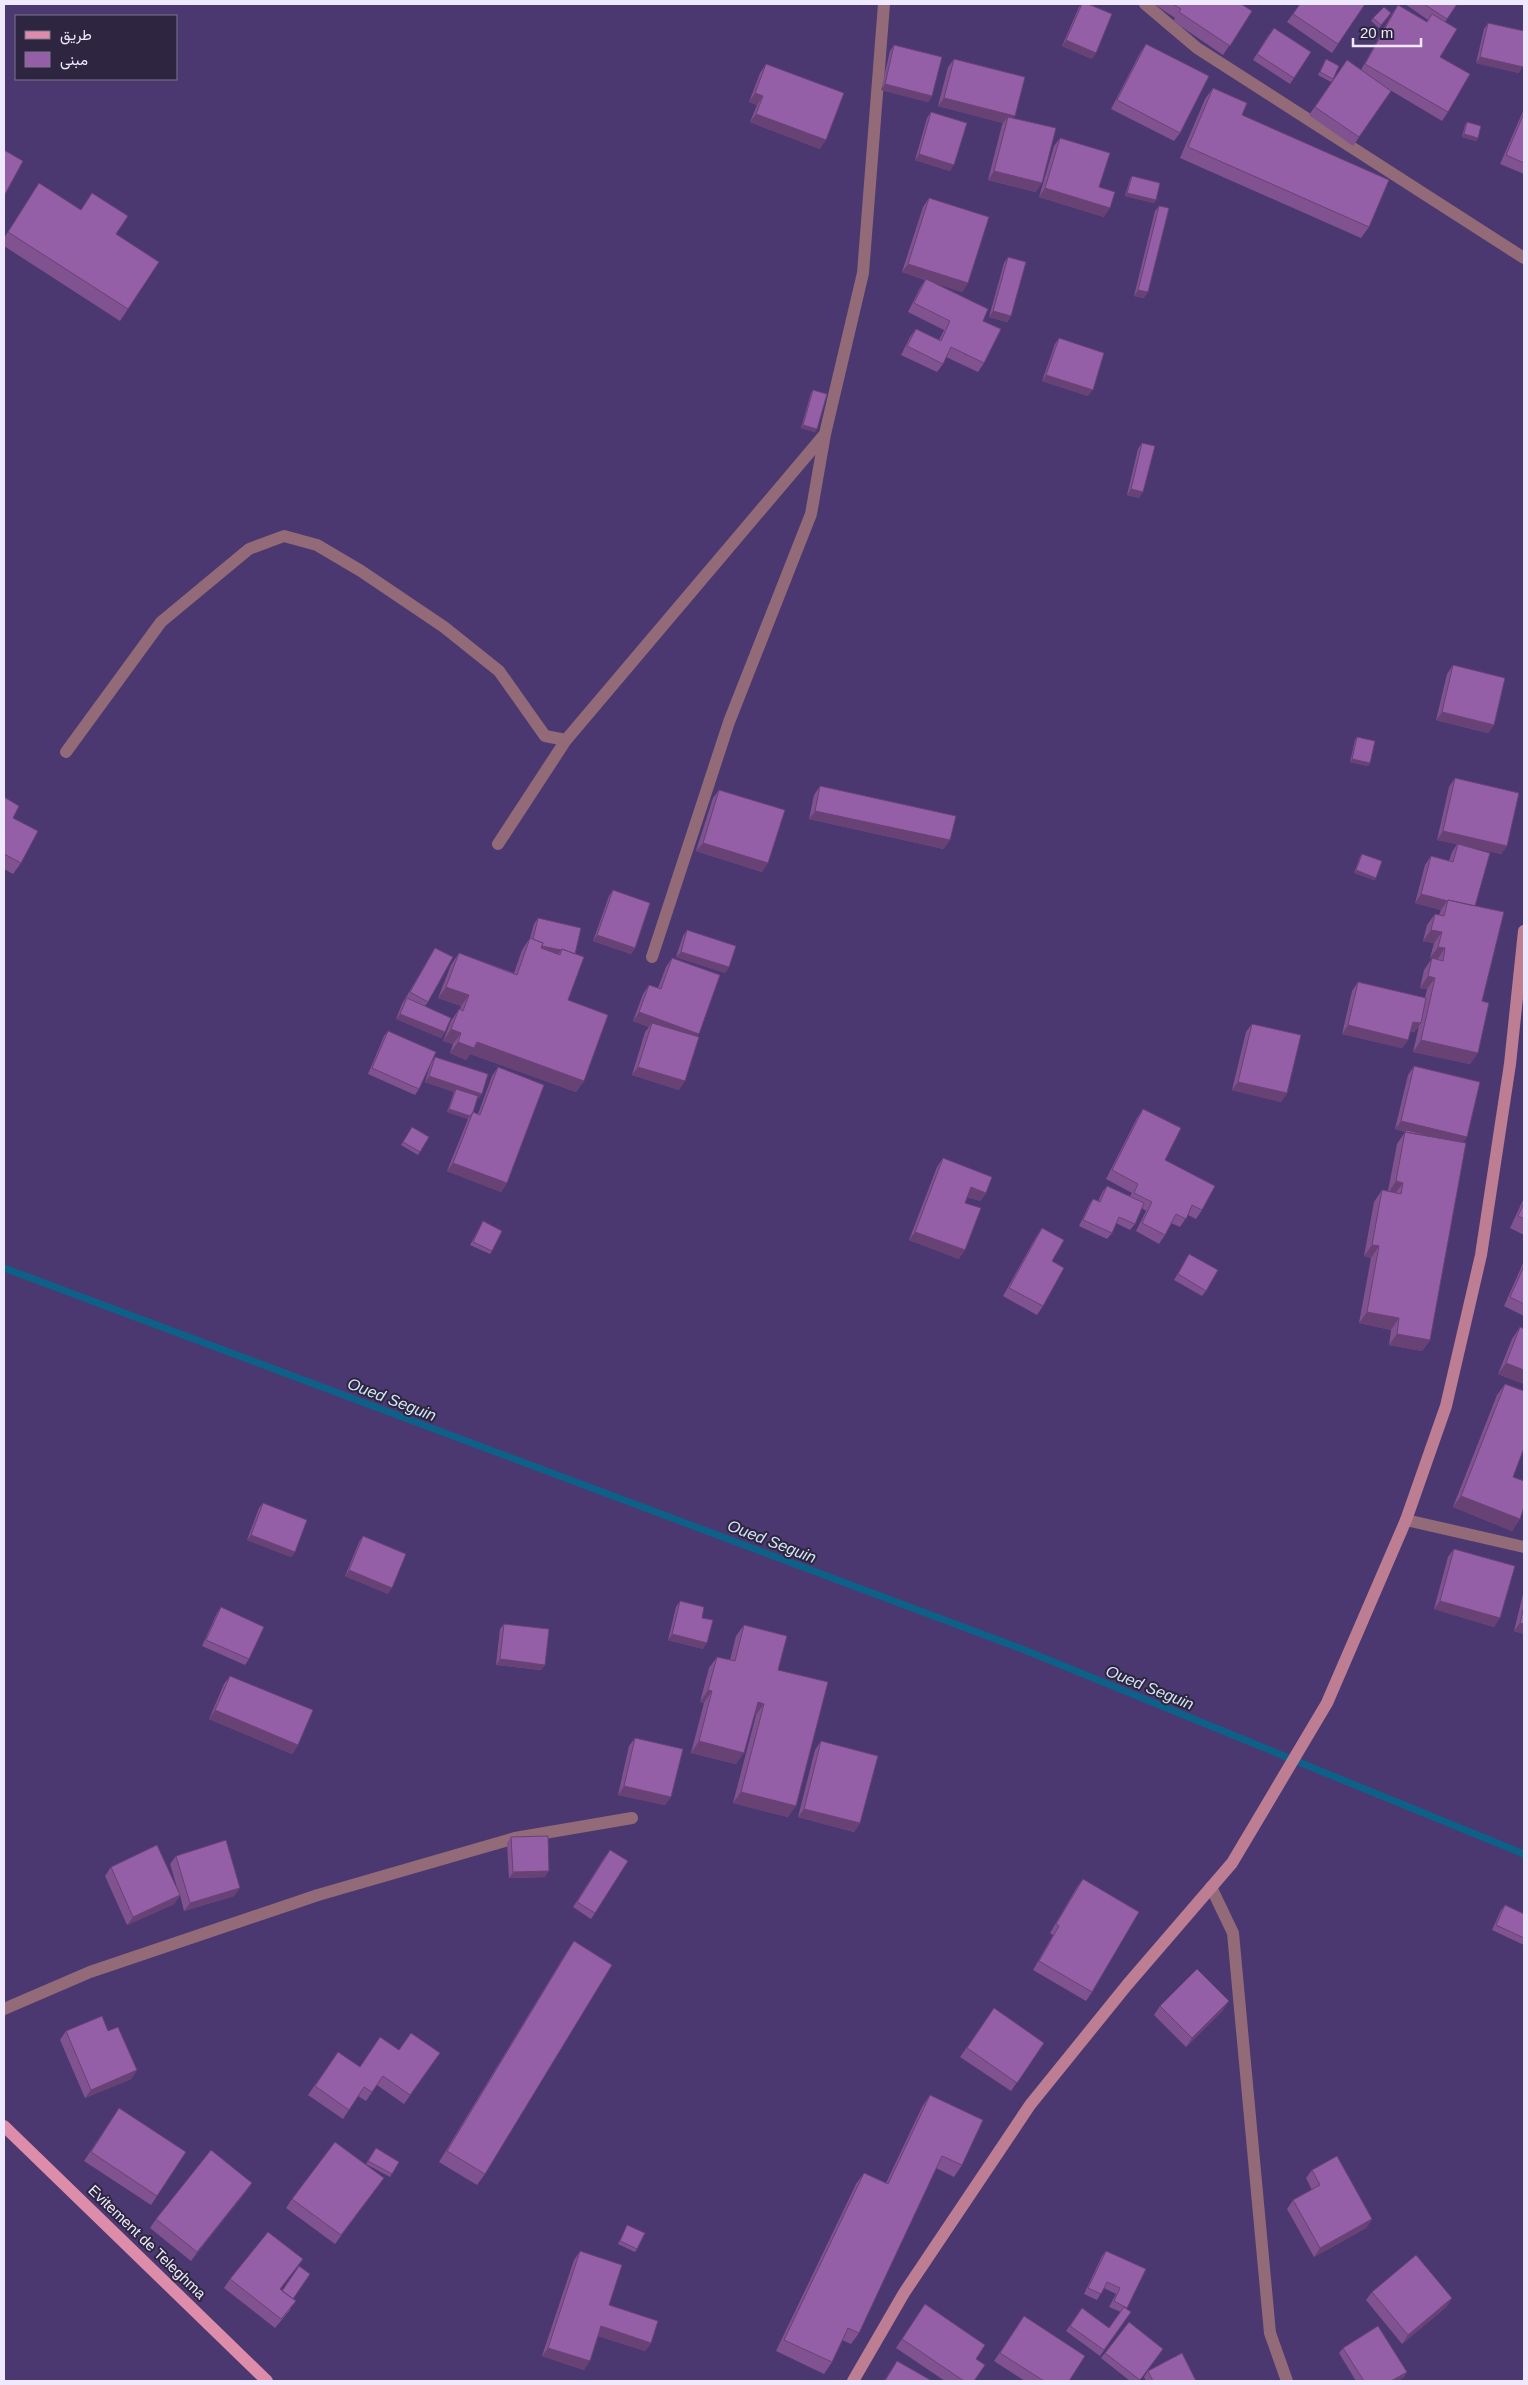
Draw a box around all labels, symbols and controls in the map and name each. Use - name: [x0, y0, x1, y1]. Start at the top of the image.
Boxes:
- legend: [15, 15, 178, 80]
- scale bar: [1353, 15, 1420, 47]
- text: 20 m: [1360, 24, 1393, 41]
- text: طريق: [60, 26, 92, 45]
- text: مبنى: [60, 51, 88, 70]
- water label: Oued Seguin: [345, 1375, 439, 1424]
- water label: Oued Seguin: [725, 1517, 819, 1566]
- water label: Oued Seguin: [1103, 1662, 1196, 1713]
- street label: Evitement de Teleghma: [85, 2181, 210, 2303]

